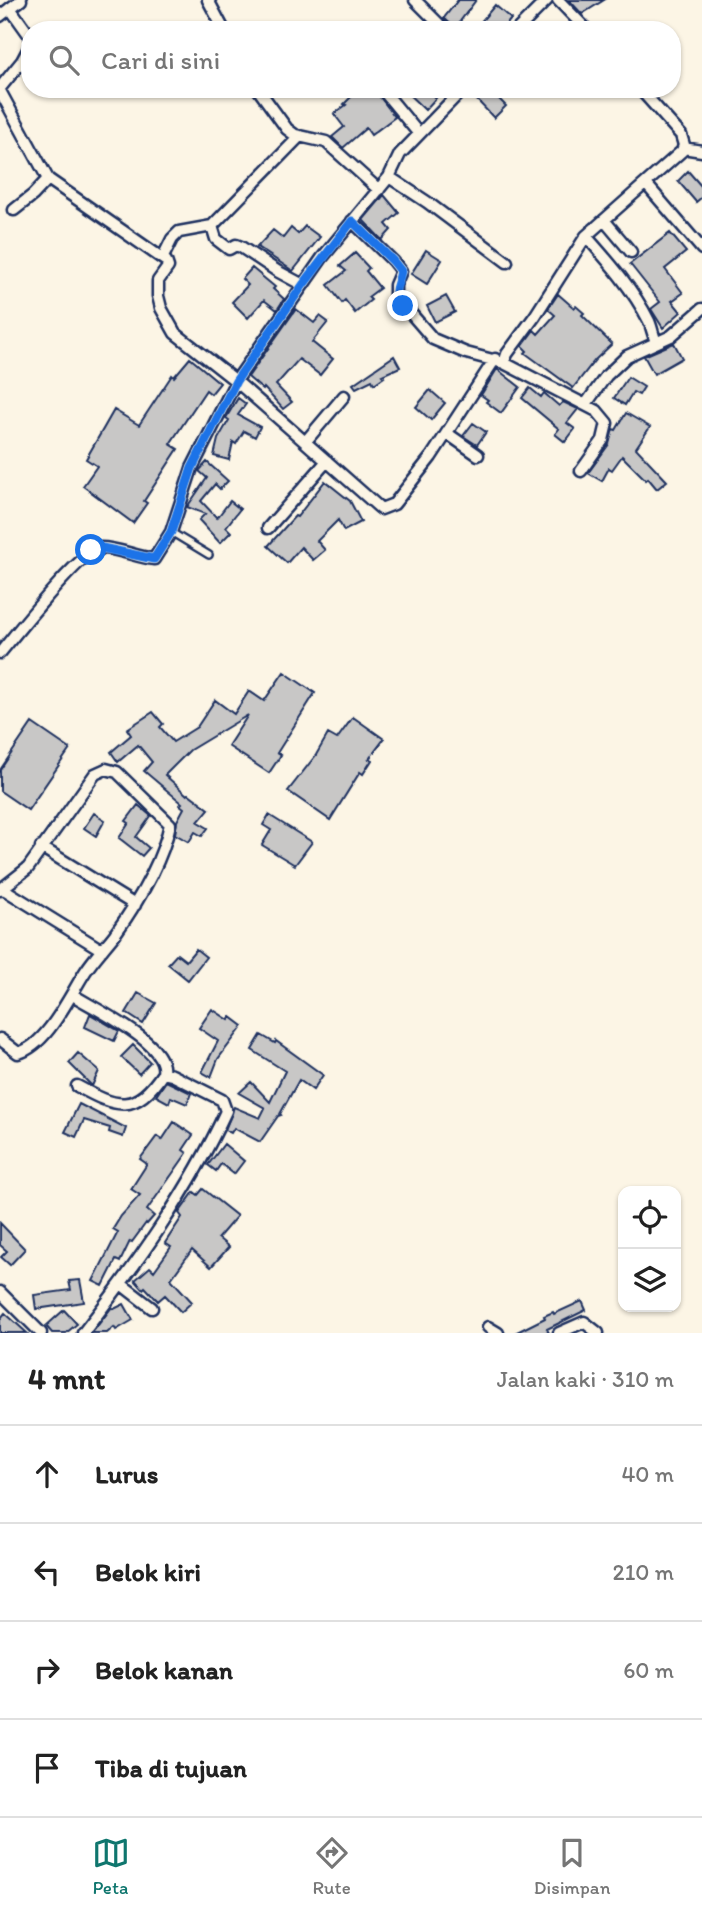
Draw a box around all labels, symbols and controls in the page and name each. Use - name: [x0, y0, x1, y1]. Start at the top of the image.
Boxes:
- search box: [21, 21, 681, 98]
- icon: search: [45, 41, 83, 79]
- text: Cari di sini: [101, 44, 220, 76]
- route end: [387, 290, 418, 321]
- route start: [75, 534, 106, 565]
- map controls: [618, 1186, 681, 1312]
- button: locate: [618, 1186, 681, 1249]
- button: layers: [618, 1249, 681, 1312]
- text: 4 mnt: [28, 1360, 105, 1397]
- text: Jalan kaki · 310 m: [497, 1365, 674, 1393]
- icon: ahead: [28, 1455, 66, 1493]
- text: Lurus: [95, 1458, 158, 1490]
- text: 40 m: [621, 1460, 674, 1488]
- icon: left: [28, 1553, 66, 1591]
- text: Belok kiri: [95, 1556, 201, 1588]
- text: 210 m: [613, 1558, 674, 1586]
- icon: right: [28, 1651, 66, 1689]
- text: Belok kanan: [95, 1654, 233, 1686]
- text: 60 m: [623, 1656, 674, 1684]
- icon: arrive: [28, 1749, 66, 1787]
- text: Tiba di tujuan: [95, 1752, 247, 1784]
- tab: Peta: [92, 1834, 130, 1899]
- tab: Rute: [313, 1834, 351, 1899]
- tab: Disimpan: [534, 1834, 610, 1899]

